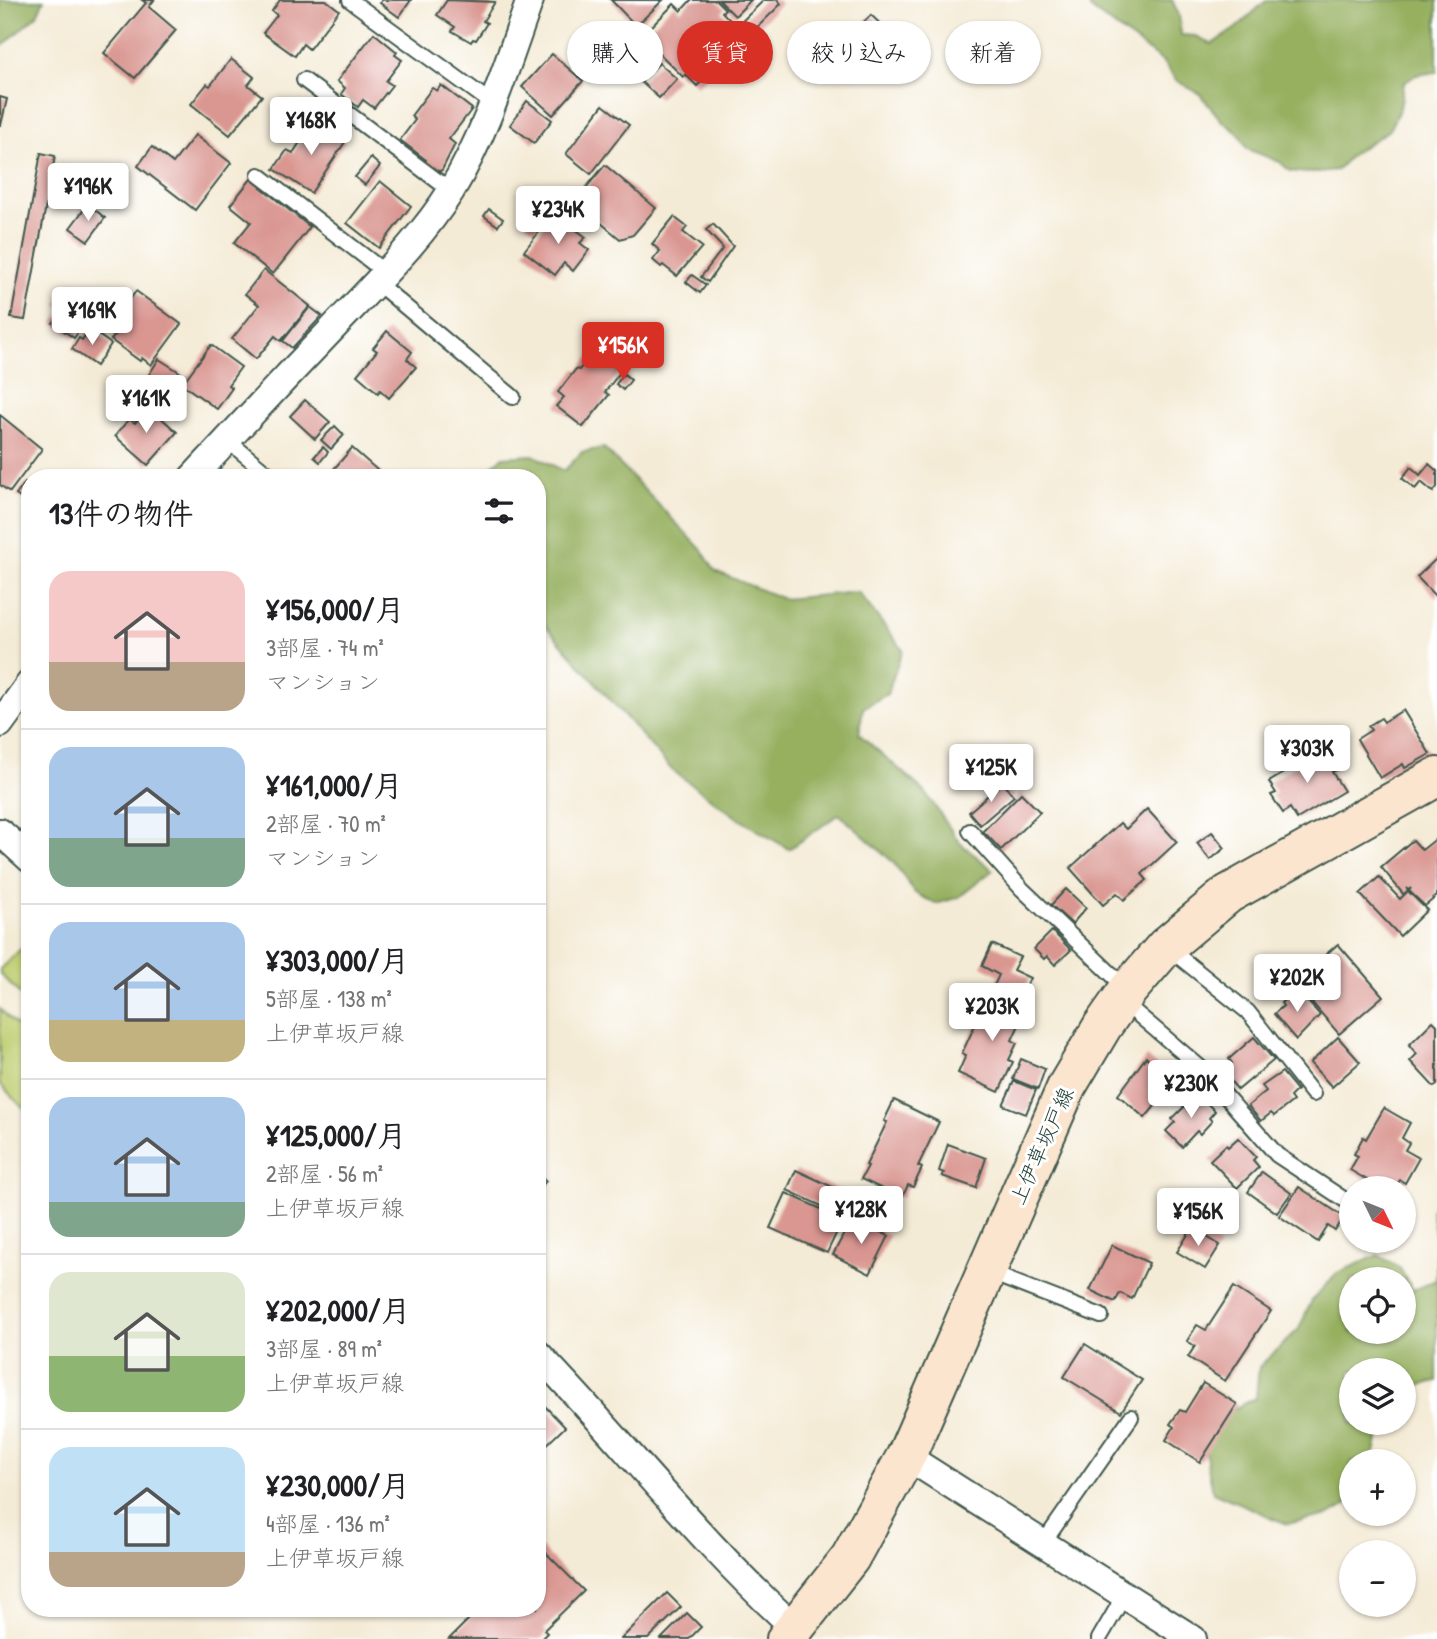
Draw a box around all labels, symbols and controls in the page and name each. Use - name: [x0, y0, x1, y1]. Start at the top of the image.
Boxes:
- chip: 購入: [567, 21, 663, 84]
- chip: 賃貸: [677, 21, 773, 84]
- chip: 絞り込み: [787, 21, 931, 84]
- chip: 新着: [945, 21, 1041, 84]
- pin: ¥168K: [262, 97, 360, 157]
- text: ¥168K: [286, 104, 336, 135]
- pin: ¥196K: [39, 164, 137, 223]
- text: ¥196K: [64, 170, 112, 201]
- pin: ¥234K: [509, 187, 607, 246]
- text: ¥234K: [532, 193, 584, 224]
- pin: ¥169K: [43, 288, 141, 347]
- text: ¥169K: [68, 294, 116, 325]
- pin: ¥156K: [574, 322, 672, 382]
- text: ¥156K: [598, 329, 648, 360]
- pin: ¥161K: [97, 376, 195, 435]
- text: ¥161K: [122, 382, 170, 413]
- icon: filters: [480, 492, 518, 530]
- text: 13件の物件: [49, 493, 193, 533]
- text: ¥156,000/月: [266, 589, 405, 629]
- icon: home: [105, 599, 189, 683]
- text: 3部屋 · 74 m²: [266, 632, 384, 663]
- text: マンション: [266, 666, 380, 697]
- pin: ¥303K: [1258, 726, 1356, 785]
- text: ¥303K: [1280, 732, 1334, 763]
- pin: ¥125K: [942, 744, 1040, 804]
- text: ¥125K: [965, 751, 1017, 782]
- text: ¥161,000/月: [266, 765, 403, 805]
- icon: home: [105, 775, 189, 859]
- text: 2部屋 · 70 m²: [266, 808, 386, 839]
- text: マンション: [266, 842, 380, 873]
- text: ¥303,000/月: [266, 940, 409, 980]
- icon: home: [105, 950, 189, 1034]
- pin: ¥202K: [1248, 954, 1346, 1014]
- text: ¥202K: [1270, 961, 1324, 992]
- text: 5部屋 · 138 m²: [266, 983, 392, 1014]
- pin: ¥203K: [943, 984, 1041, 1043]
- text: ¥203K: [965, 990, 1019, 1021]
- text: 上伊草坂戸線: [266, 1017, 404, 1048]
- pin: ¥230K: [1142, 1060, 1240, 1120]
- text: ¥230K: [1164, 1067, 1218, 1098]
- street label: 上伊草坂戸線: [1003, 1082, 1080, 1209]
- text: ¥125,000/月: [266, 1115, 407, 1155]
- icon: home: [105, 1125, 189, 1209]
- text: 2部屋 · 56 m²: [266, 1158, 383, 1189]
- north arrow: [1339, 1176, 1416, 1253]
- map controls: [1339, 1176, 1416, 1617]
- pin: ¥128K: [812, 1186, 910, 1246]
- pin: ¥156K: [1149, 1188, 1247, 1248]
- text: 上伊草坂戸線: [266, 1192, 404, 1223]
- text: ¥128K: [835, 1193, 887, 1224]
- text: ¥156K: [1173, 1195, 1223, 1226]
- button: locate: [1339, 1267, 1416, 1344]
- text: ¥202,000/月: [266, 1290, 411, 1330]
- icon: home: [105, 1300, 189, 1384]
- text: 3部屋 · 89 m²: [266, 1333, 382, 1364]
- button: layers: [1339, 1358, 1416, 1435]
- text: 上伊草坂戸線: [266, 1367, 404, 1398]
- button: +: [1339, 1449, 1416, 1526]
- text: ¥230,000/月: [266, 1465, 410, 1505]
- icon: home: [105, 1475, 189, 1559]
- text: 4部屋 · 136 m²: [266, 1508, 390, 1539]
- button: −: [1339, 1540, 1416, 1617]
- text: 上伊草坂戸線: [266, 1542, 404, 1573]

